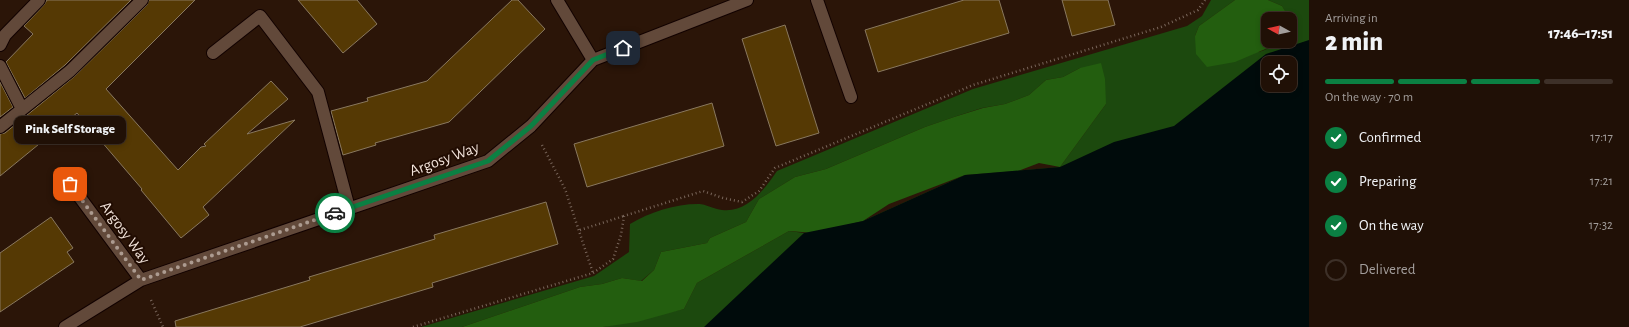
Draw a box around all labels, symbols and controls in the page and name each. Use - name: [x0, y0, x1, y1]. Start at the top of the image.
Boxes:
- north arrow: [1261, 12, 1297, 48]
- map controls: [1261, 12, 1297, 92]
- text: Arriving in: [1325, 12, 1378, 25]
- text: 17:46–17:51: [1548, 26, 1613, 41]
- text: 2 min: [1325, 29, 1383, 55]
- pin: [606, 31, 640, 65]
- icon: home: [612, 37, 634, 59]
- button: locate: [1261, 56, 1297, 92]
- text: On the way · 70 m: [1325, 91, 1413, 104]
- callout: Pink Self Storage: [14, 116, 126, 144]
- text: Pink Self Storage: [25, 123, 115, 136]
- icon: check: [1325, 127, 1347, 149]
- text: Confirmed: [1359, 130, 1421, 145]
- text: 17:17: [1590, 131, 1613, 144]
- street label: Argosy Way: [407, 139, 482, 180]
- pin: [53, 167, 87, 201]
- icon: check: [1325, 171, 1347, 193]
- icon: bag: [59, 173, 81, 195]
- text: Preparing: [1359, 174, 1416, 189]
- text: 17:21: [1590, 175, 1613, 188]
- courier: [315, 193, 355, 233]
- street label: Argosy Way: [97, 198, 153, 267]
- icon: car: [324, 202, 346, 224]
- icon: check: [1325, 215, 1347, 237]
- text: On the way: [1359, 218, 1424, 233]
- text: 17:32: [1589, 219, 1613, 232]
- text: Delivered: [1359, 262, 1416, 277]

